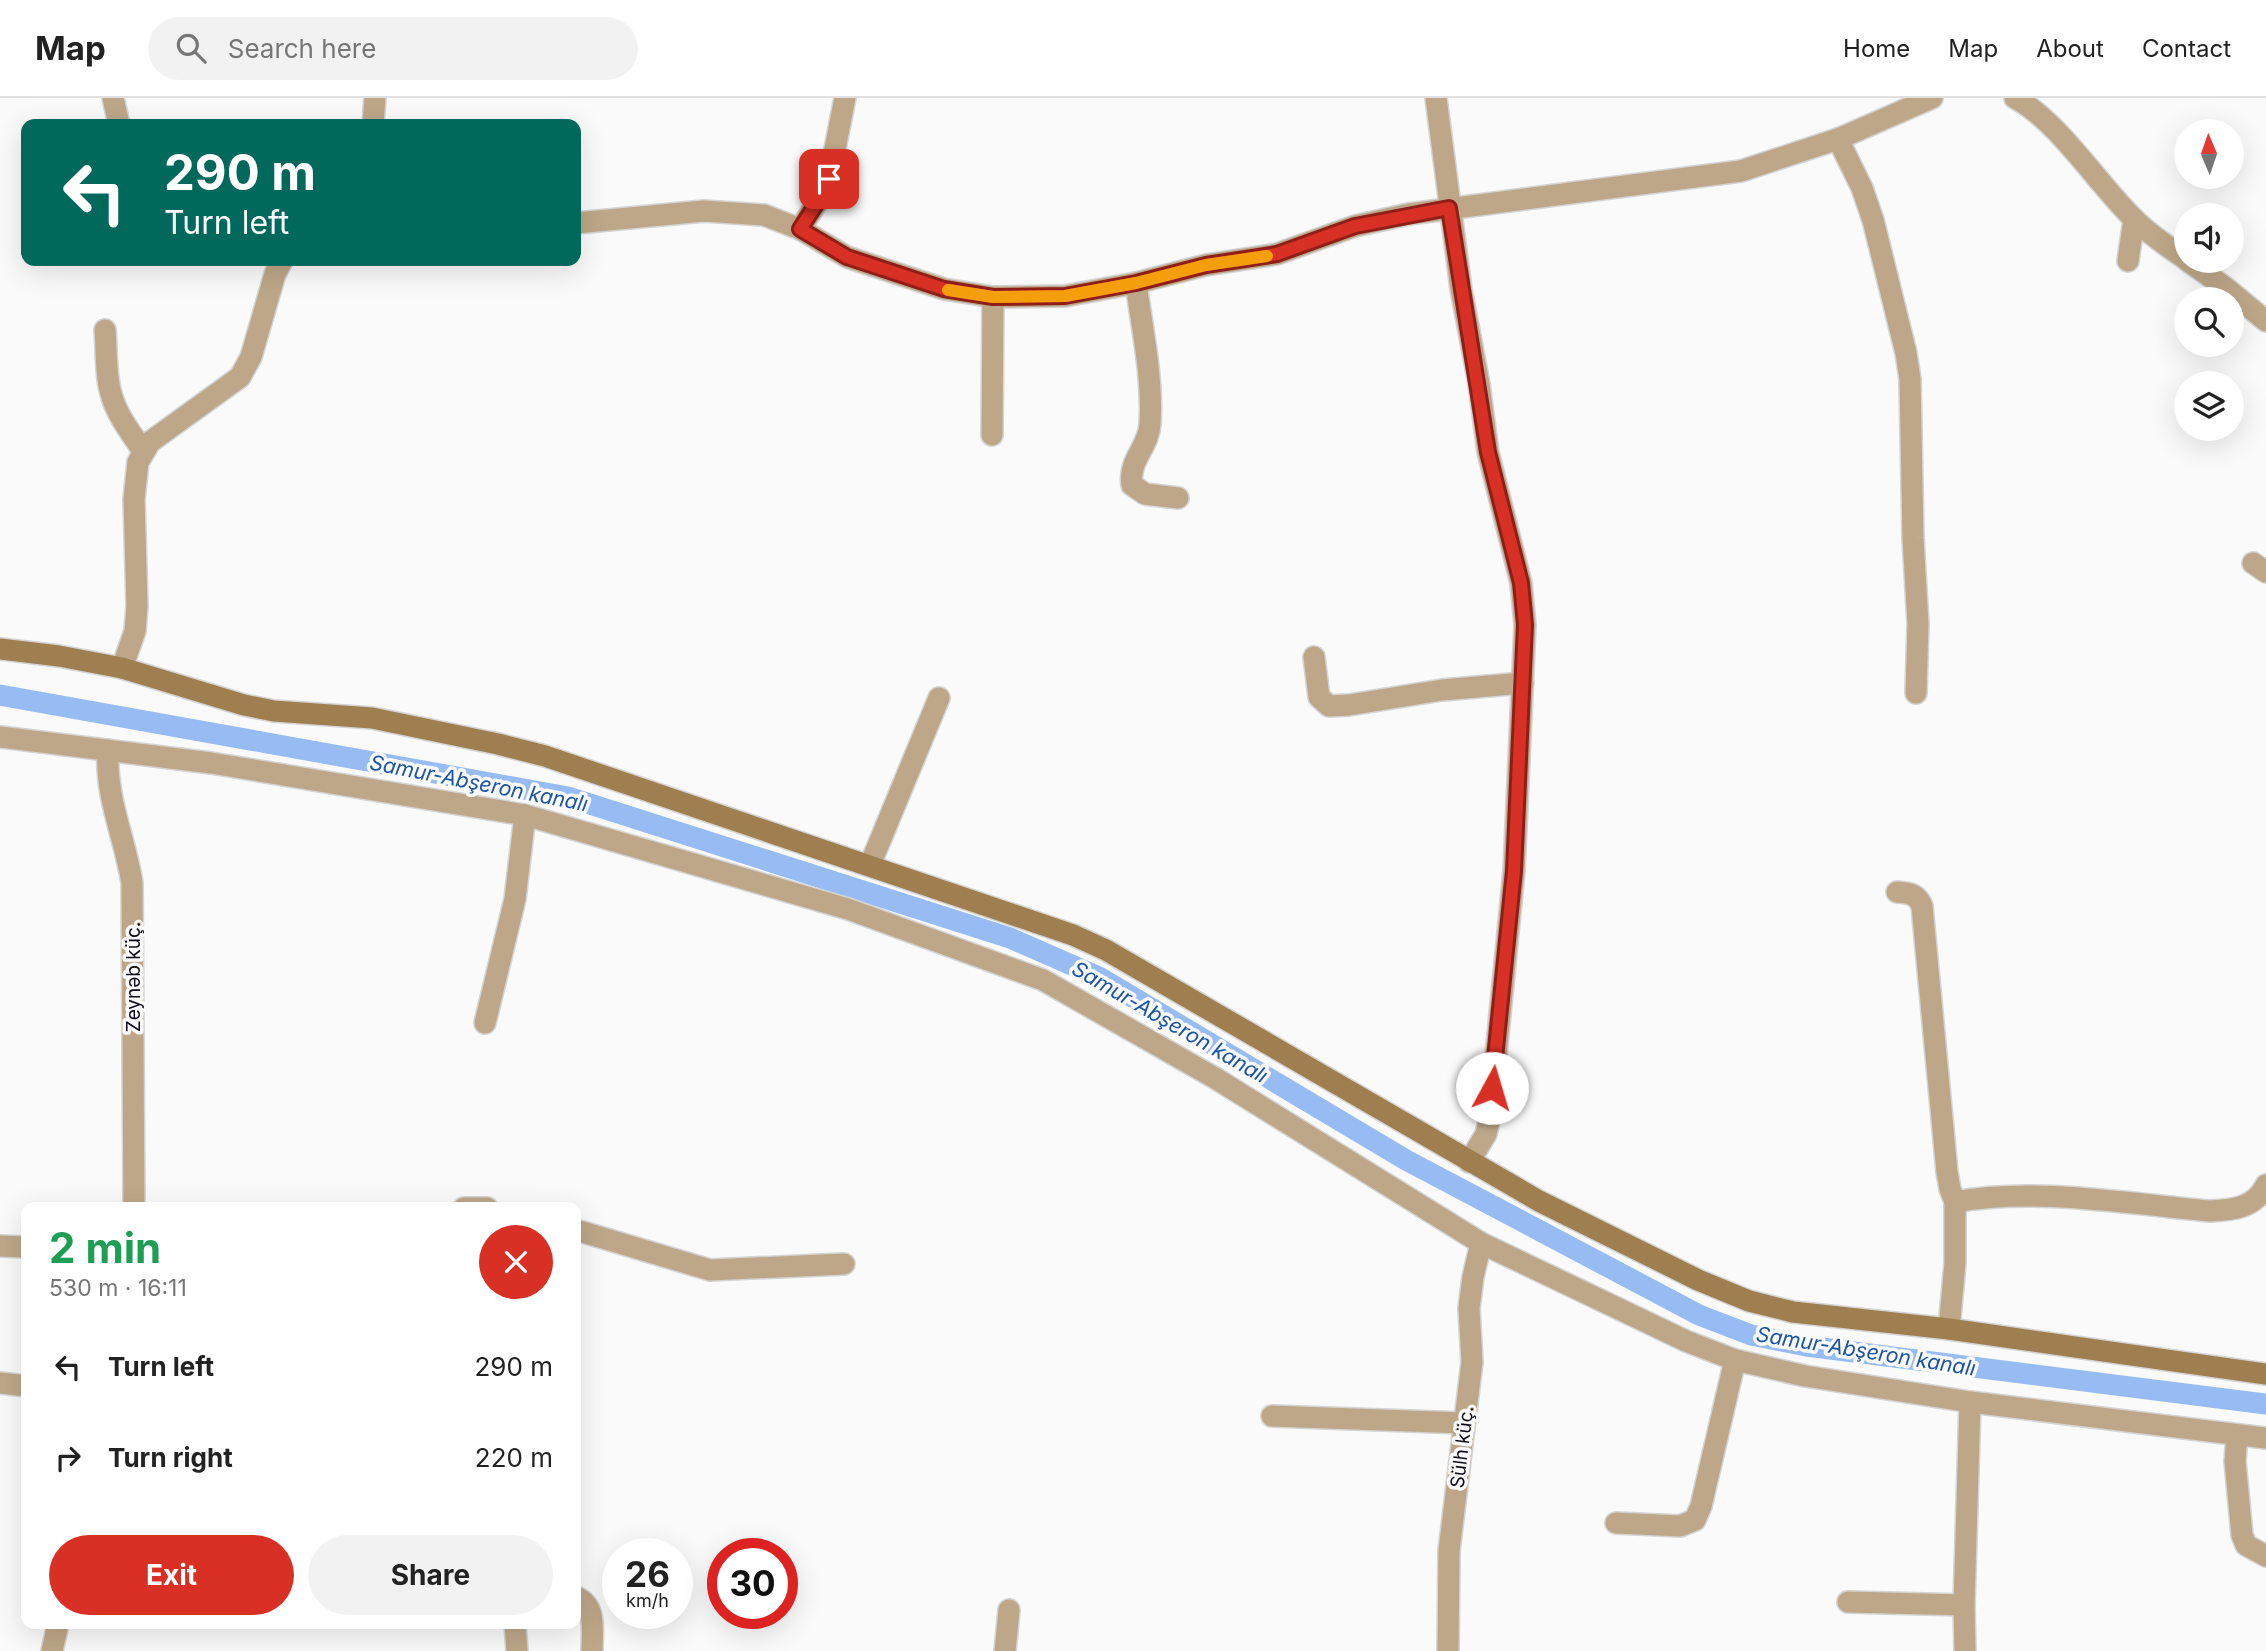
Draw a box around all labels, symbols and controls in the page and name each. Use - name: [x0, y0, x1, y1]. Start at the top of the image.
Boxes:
- search box: [148, 17, 638, 80]
- text: Map: [35, 28, 106, 68]
- icon: search: [172, 29, 210, 67]
- text: Search here: [228, 33, 376, 64]
- text: Home: [1843, 34, 1910, 63]
- text: Map: [1948, 34, 1998, 63]
- text: About: [2036, 34, 2104, 63]
- text: Contact: [2142, 34, 2231, 63]
- north arrow: [2174, 119, 2244, 189]
- map controls: [2174, 119, 2244, 441]
- text: 290 m: [164, 143, 316, 202]
- icon: left: [49, 147, 140, 238]
- pin: [799, 149, 859, 209]
- icon: arrive: [810, 160, 848, 198]
- text: Turn left: [164, 203, 289, 242]
- button: sound: [2174, 203, 2244, 273]
- button: search: [2174, 287, 2244, 357]
- button: layers: [2174, 371, 2244, 441]
- water label: Samur-Abşeron kanalı: [368, 750, 590, 816]
- street label: Zeynəb küç.: [122, 922, 145, 1032]
- water label: Samur-Abşeron kanalı: [1068, 956, 1272, 1088]
- position arrow: [1455, 1051, 1529, 1125]
- text: 2 min: [49, 1222, 161, 1273]
- button: close: [479, 1225, 553, 1299]
- text: 530 m · 16:11: [49, 1274, 187, 1302]
- water label: Samur-Abşeron kanalı: [1755, 1321, 1977, 1381]
- icon: left: [49, 1348, 87, 1386]
- text: Turn left: [108, 1351, 214, 1382]
- text: 290 m: [475, 1351, 553, 1382]
- street label: Sülh küç.: [1446, 1405, 1478, 1489]
- icon: right: [49, 1439, 87, 1477]
- text: Turn right: [108, 1442, 233, 1473]
- text: 220 m: [475, 1442, 553, 1473]
- button: Exit: [49, 1535, 294, 1615]
- button: Share: [308, 1535, 553, 1615]
- speed limit sign: 30: [707, 1538, 798, 1629]
- text: 26: [625, 1553, 670, 1595]
- text: km/h: [626, 1590, 669, 1611]

